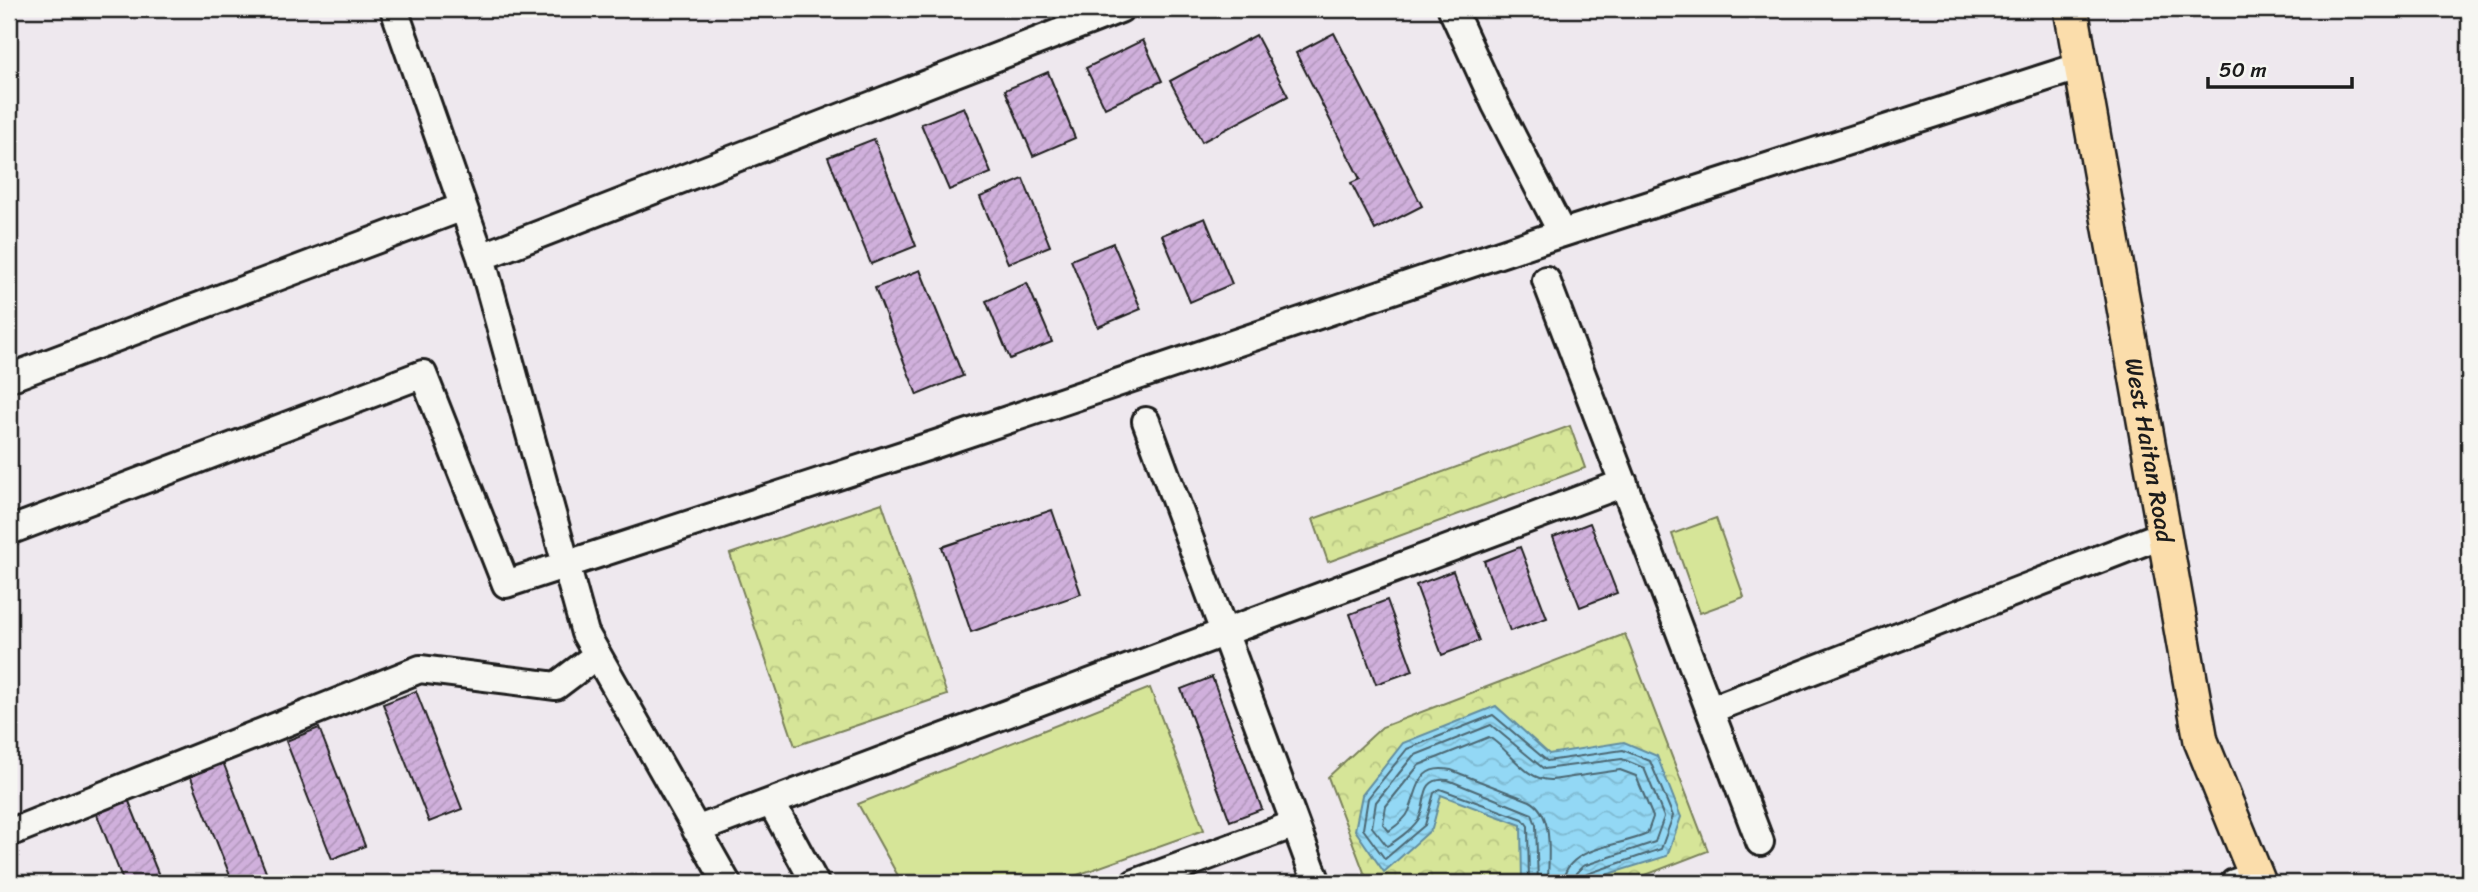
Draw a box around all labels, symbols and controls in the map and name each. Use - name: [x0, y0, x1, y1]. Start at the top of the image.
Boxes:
- scale bar: [2208, 46, 2352, 90]
- text: 50 m: [2219, 51, 2267, 89]
- street label: West Haitan Road: [2112, 354, 2187, 547]

